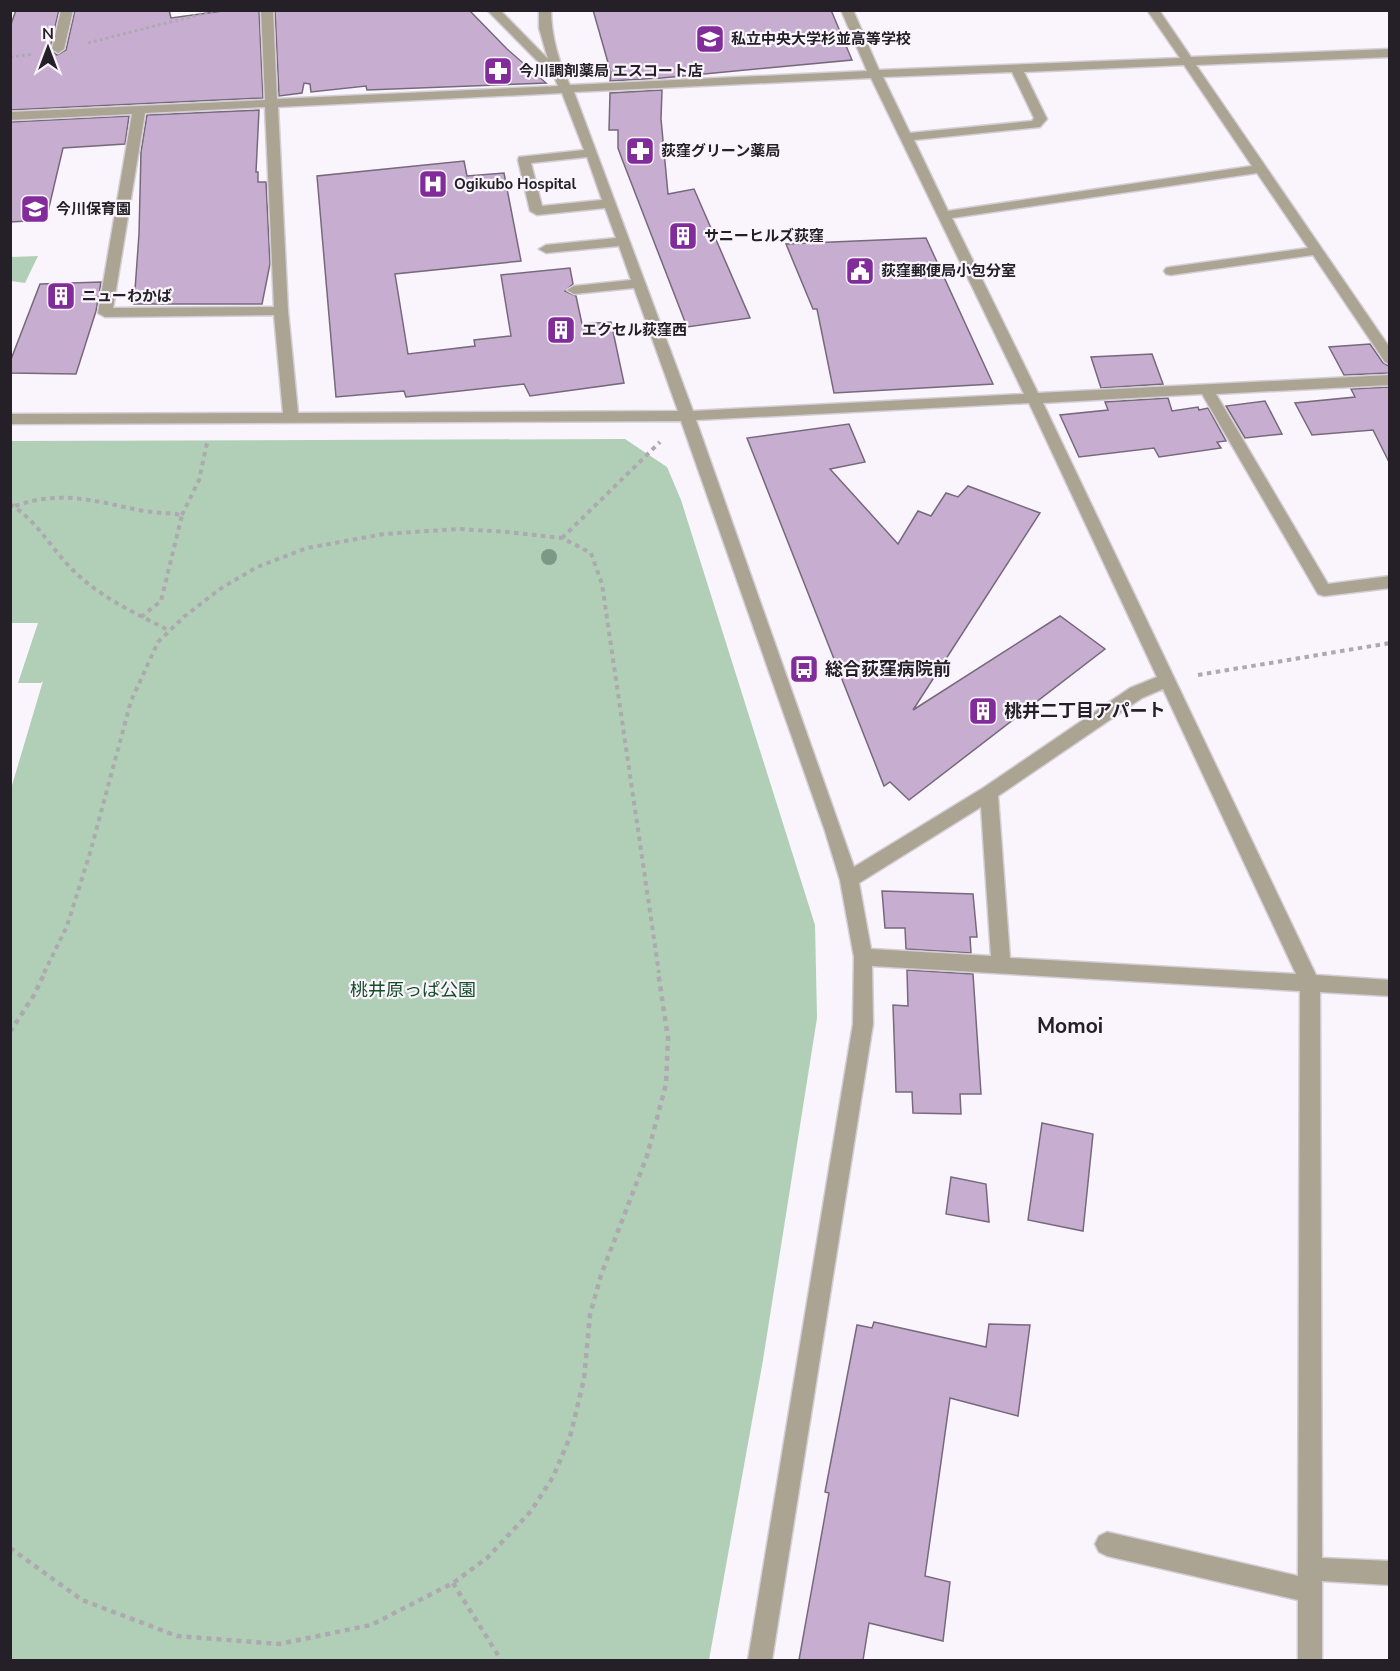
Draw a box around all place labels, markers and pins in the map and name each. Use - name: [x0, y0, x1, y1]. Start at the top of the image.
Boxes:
- school or university icon: 私立中央大学杉並高等学校: [694, 23, 726, 55]
- place label: 私立中央大学杉並高等学校: [731, 29, 911, 49]
- pharmacy icon: 今川調剤薬局 エスコート店: [482, 55, 514, 87]
- place label: 今川調剤薬局 エスコート店: [519, 61, 703, 81]
- pharmacy icon: 荻窪グリーン薬局: [624, 135, 656, 167]
- place label: 荻窪グリーン薬局: [661, 141, 780, 161]
- hospital icon: Ogikubo Hospital: [417, 168, 449, 200]
- place label: Ogikubo Hospital: [454, 174, 576, 194]
- school or university icon: 今川保育園: [19, 193, 51, 225]
- place label: 今川保育園: [56, 199, 131, 219]
- building icon: サニーヒルズ荻窪: [667, 220, 699, 252]
- place label: サニーヒルズ荻窪: [704, 226, 824, 246]
- public building icon: 荻窪郵便局小包分室: [844, 255, 876, 287]
- place label: 荻窪郵便局小包分室: [881, 261, 1016, 281]
- building icon: ニューわかば: [45, 280, 77, 312]
- place label: ニューわかば: [82, 286, 172, 306]
- building icon: エクセル荻窪西: [545, 314, 577, 346]
- place label: エクセル荻窪西: [582, 320, 687, 340]
- bus stop icon: 総合荻窪病院前: [788, 653, 820, 685]
- place label: 総合荻窪病院前: [825, 657, 951, 681]
- building icon: 桃井二丁目アパート: [967, 695, 999, 727]
- place label: 桃井二丁目アパート: [1004, 699, 1166, 723]

